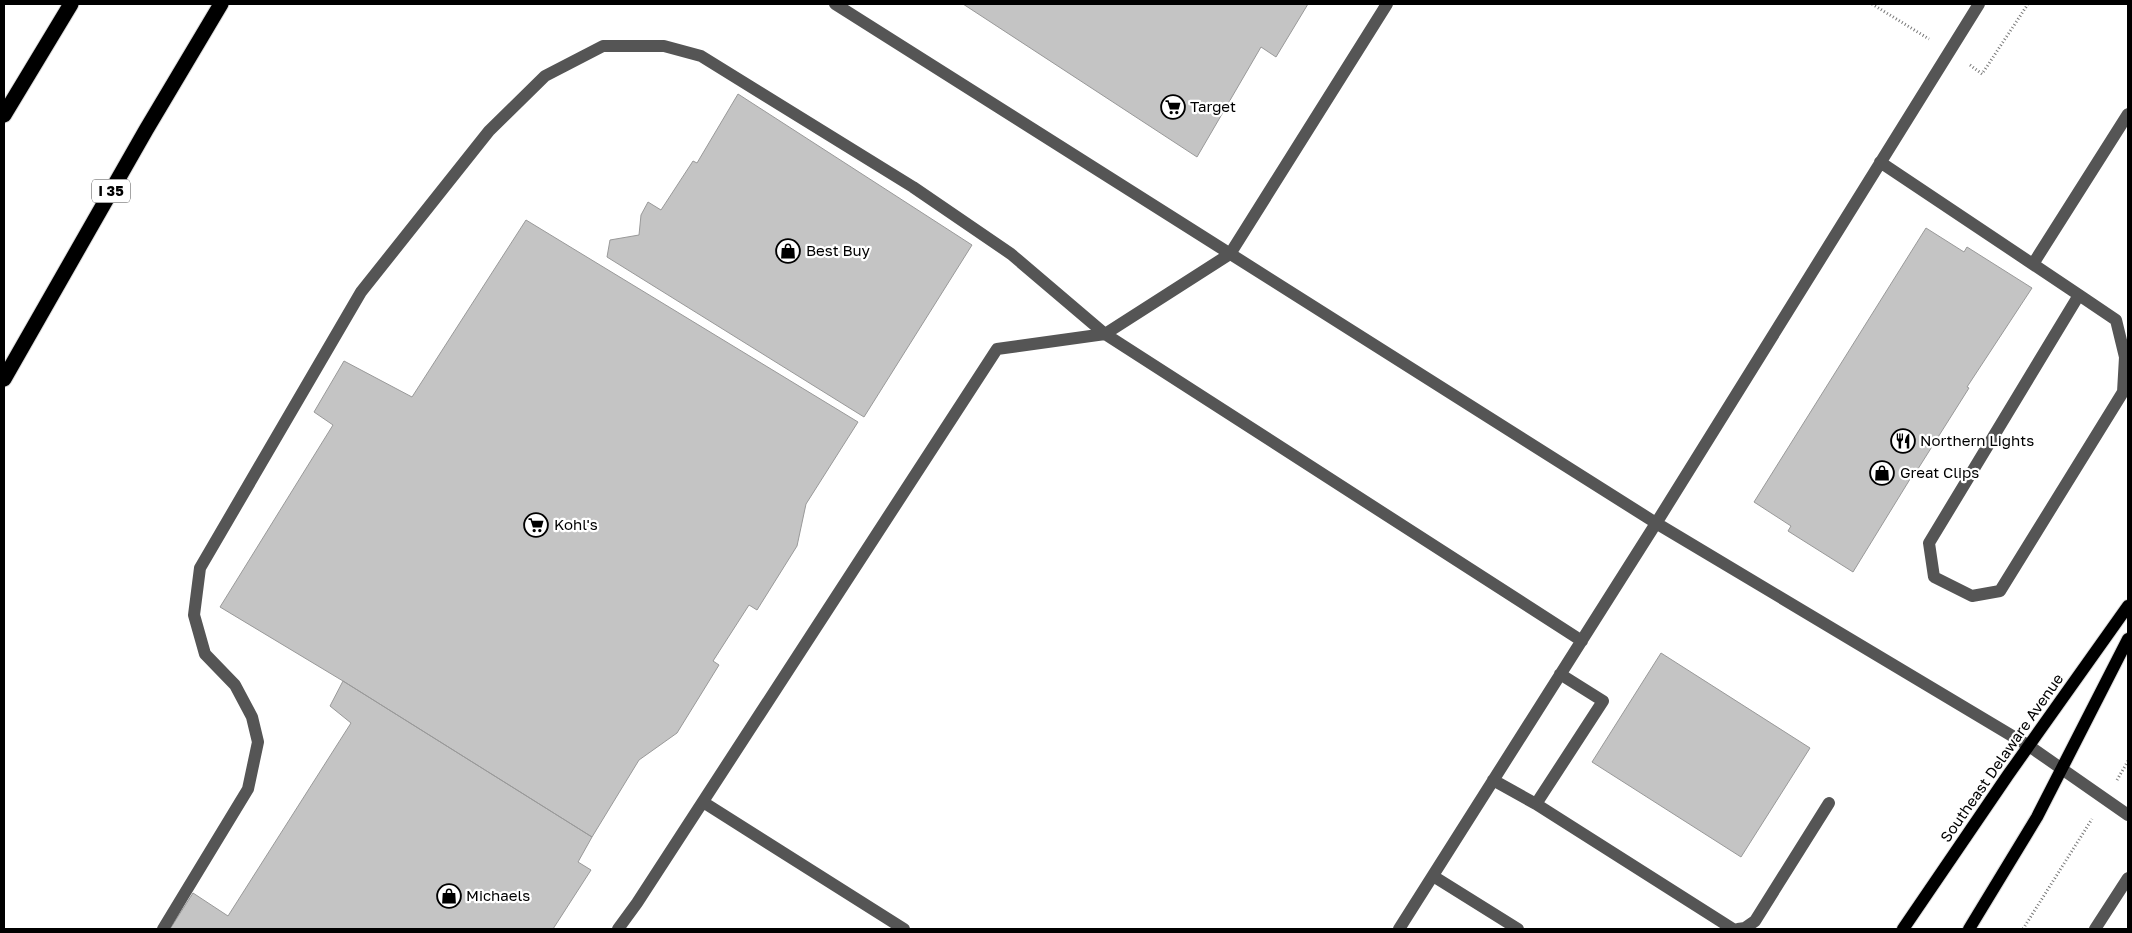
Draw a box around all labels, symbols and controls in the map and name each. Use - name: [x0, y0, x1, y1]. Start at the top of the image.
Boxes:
- supermarket icon: Target: [1160, 94, 1186, 120]
- place label: Target: [1190, 97, 1236, 115]
- road number: I 35: [92, 180, 130, 202]
- shop icon: Best Buy: [775, 238, 801, 264]
- place label: Best Buy: [806, 241, 871, 259]
- restaurant icon: Northern Lights: [1890, 428, 1916, 454]
- place label: Northern Lights: [1920, 431, 2034, 449]
- shop icon: Great Clips: [1869, 460, 1895, 486]
- place label: Great Clips: [1900, 463, 1979, 481]
- supermarket icon: Kohl's: [523, 512, 549, 538]
- place label: Kohl's: [554, 515, 598, 533]
- street label: Southeast Delaware Avenue: [1936, 669, 2067, 845]
- shop icon: Michaels: [436, 883, 462, 909]
- place label: Michaels: [466, 886, 530, 904]

